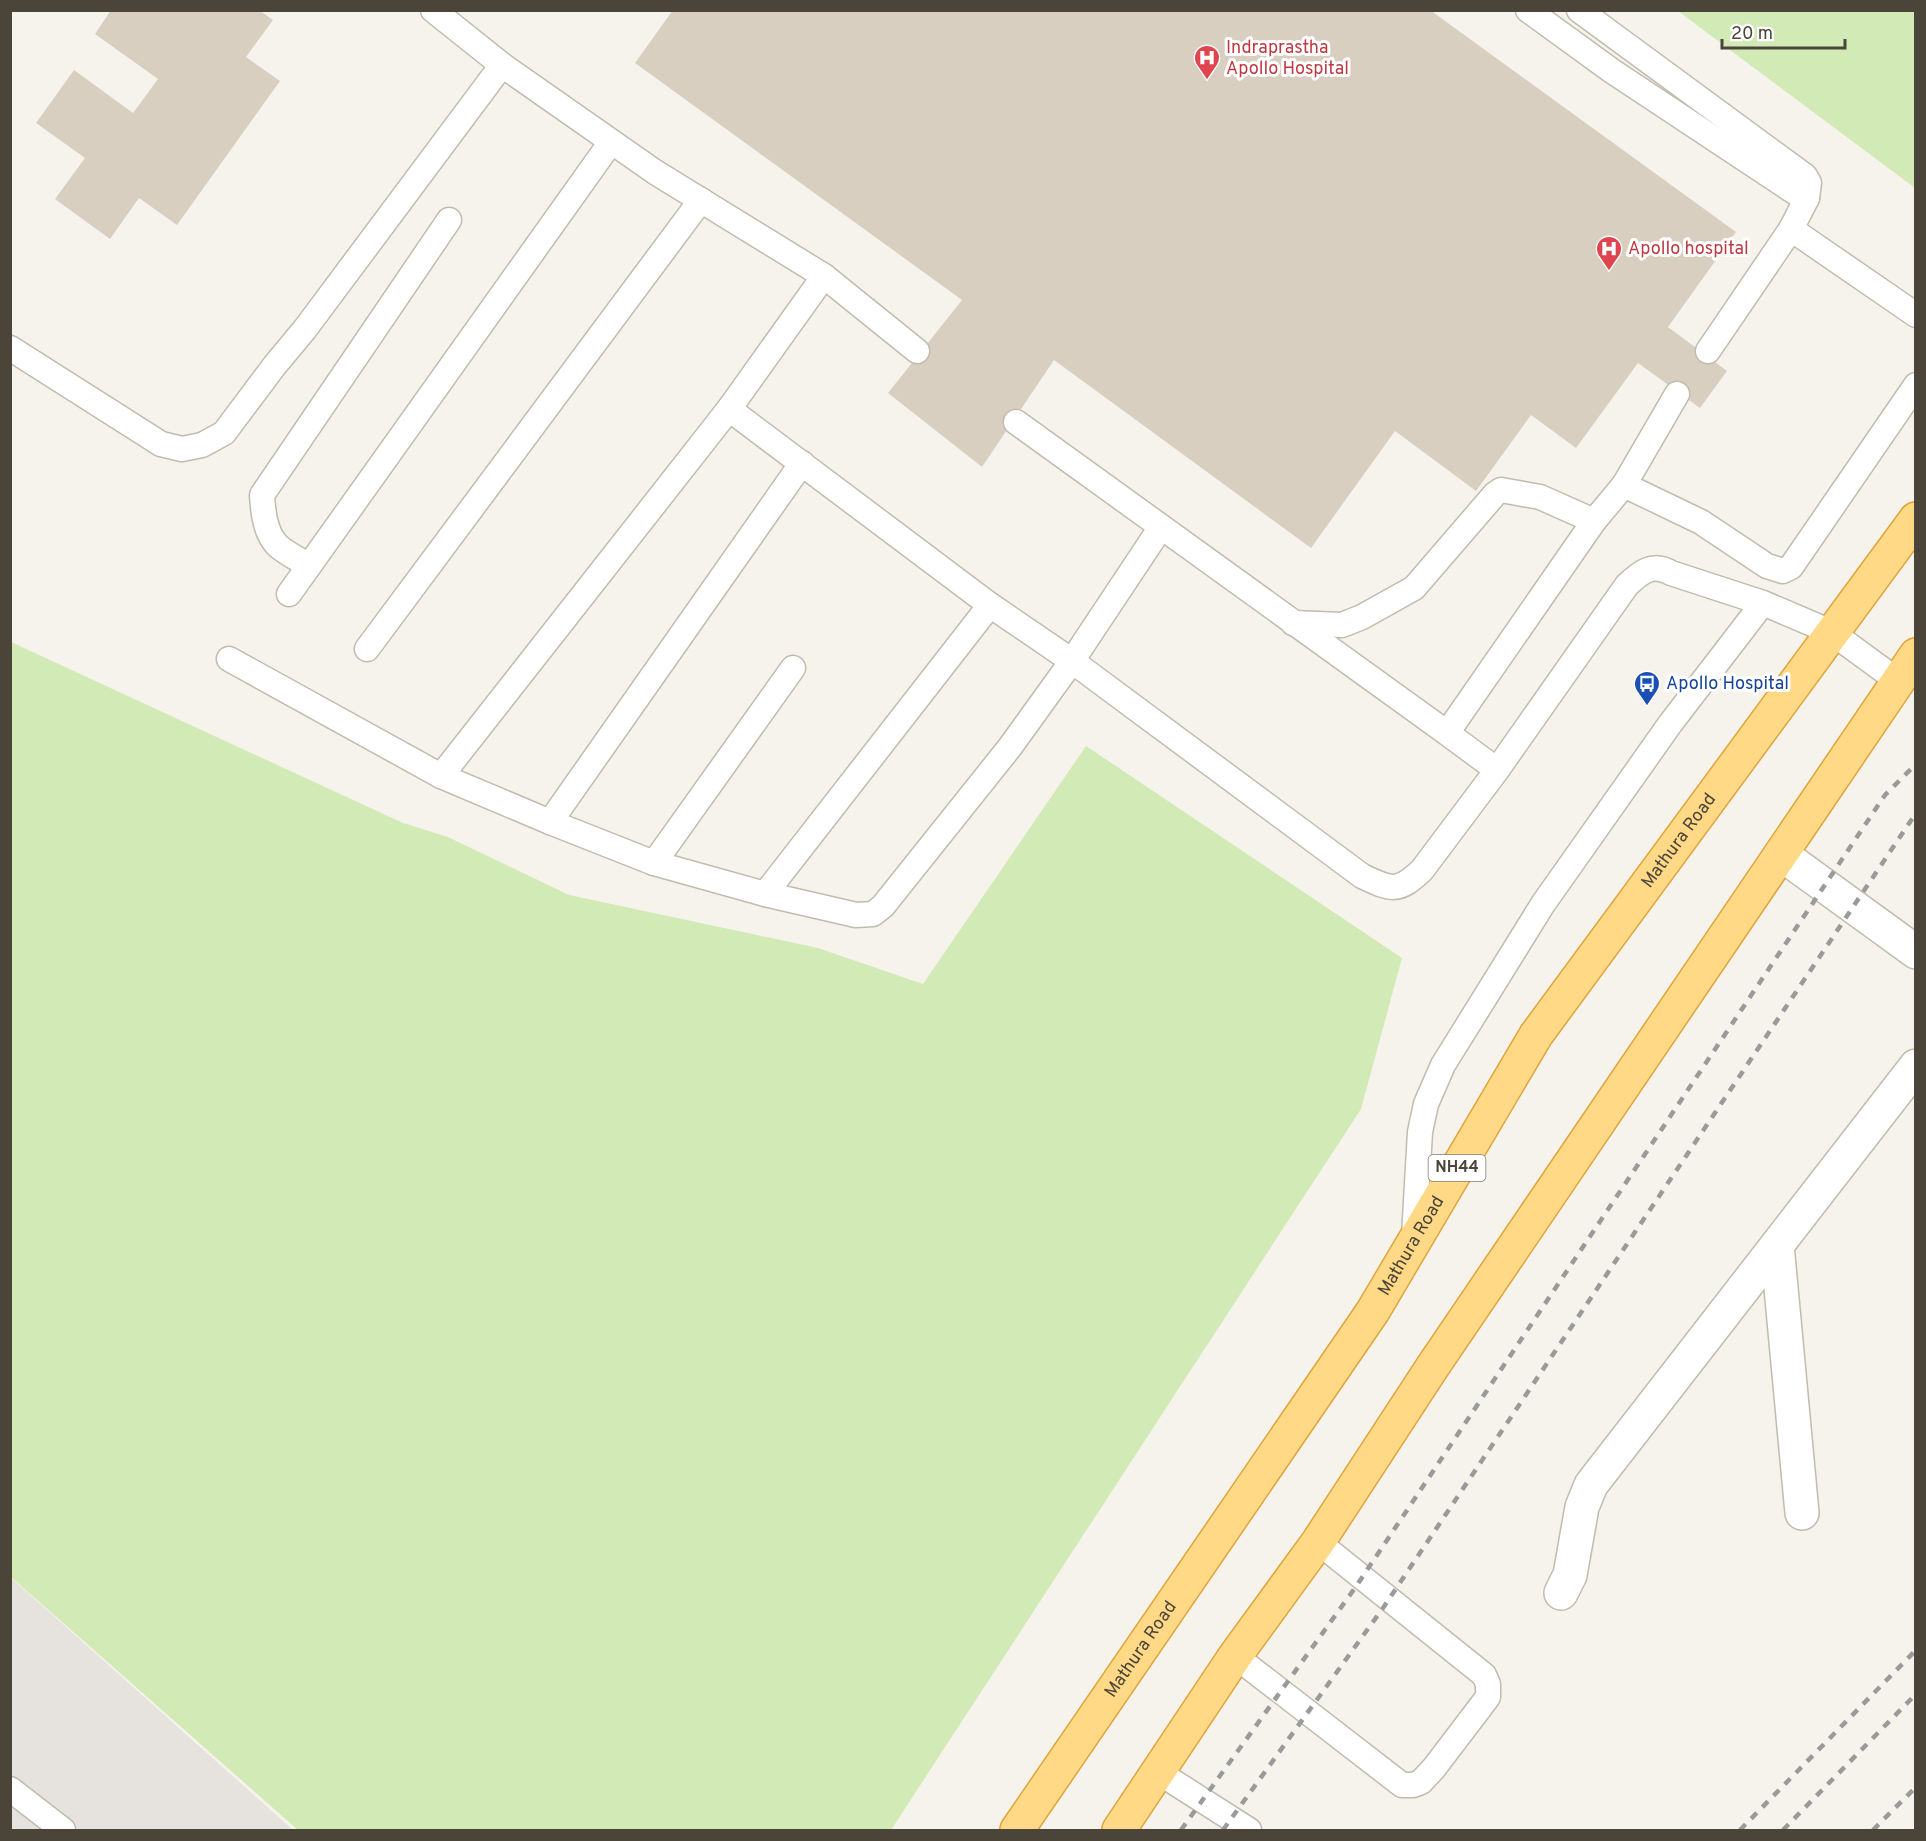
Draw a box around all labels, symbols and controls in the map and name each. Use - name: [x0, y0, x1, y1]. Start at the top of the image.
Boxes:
- scale bar: [1722, 12, 1845, 50]
- text: 20 m: [1731, 23, 1773, 46]
- place label: Indraprastha Apollo Hospital: [1226, 37, 1349, 81]
- hospital icon: Indraprastha Apollo Hospital: [1192, 43, 1222, 81]
- hospital icon: Apollo hospital: [1594, 234, 1624, 272]
- place label: Apollo hospital: [1628, 238, 1749, 261]
- bus stop icon: Apollo Hospital: [1632, 669, 1662, 707]
- place label: Apollo Hospital: [1666, 673, 1789, 696]
- street label: Mathura Road: [1636, 789, 1721, 893]
- road number: NH44: [1428, 1155, 1486, 1181]
- street label: Mathura Road: [1373, 1192, 1450, 1300]
- street label: Mathura Road: [1100, 1597, 1182, 1702]

